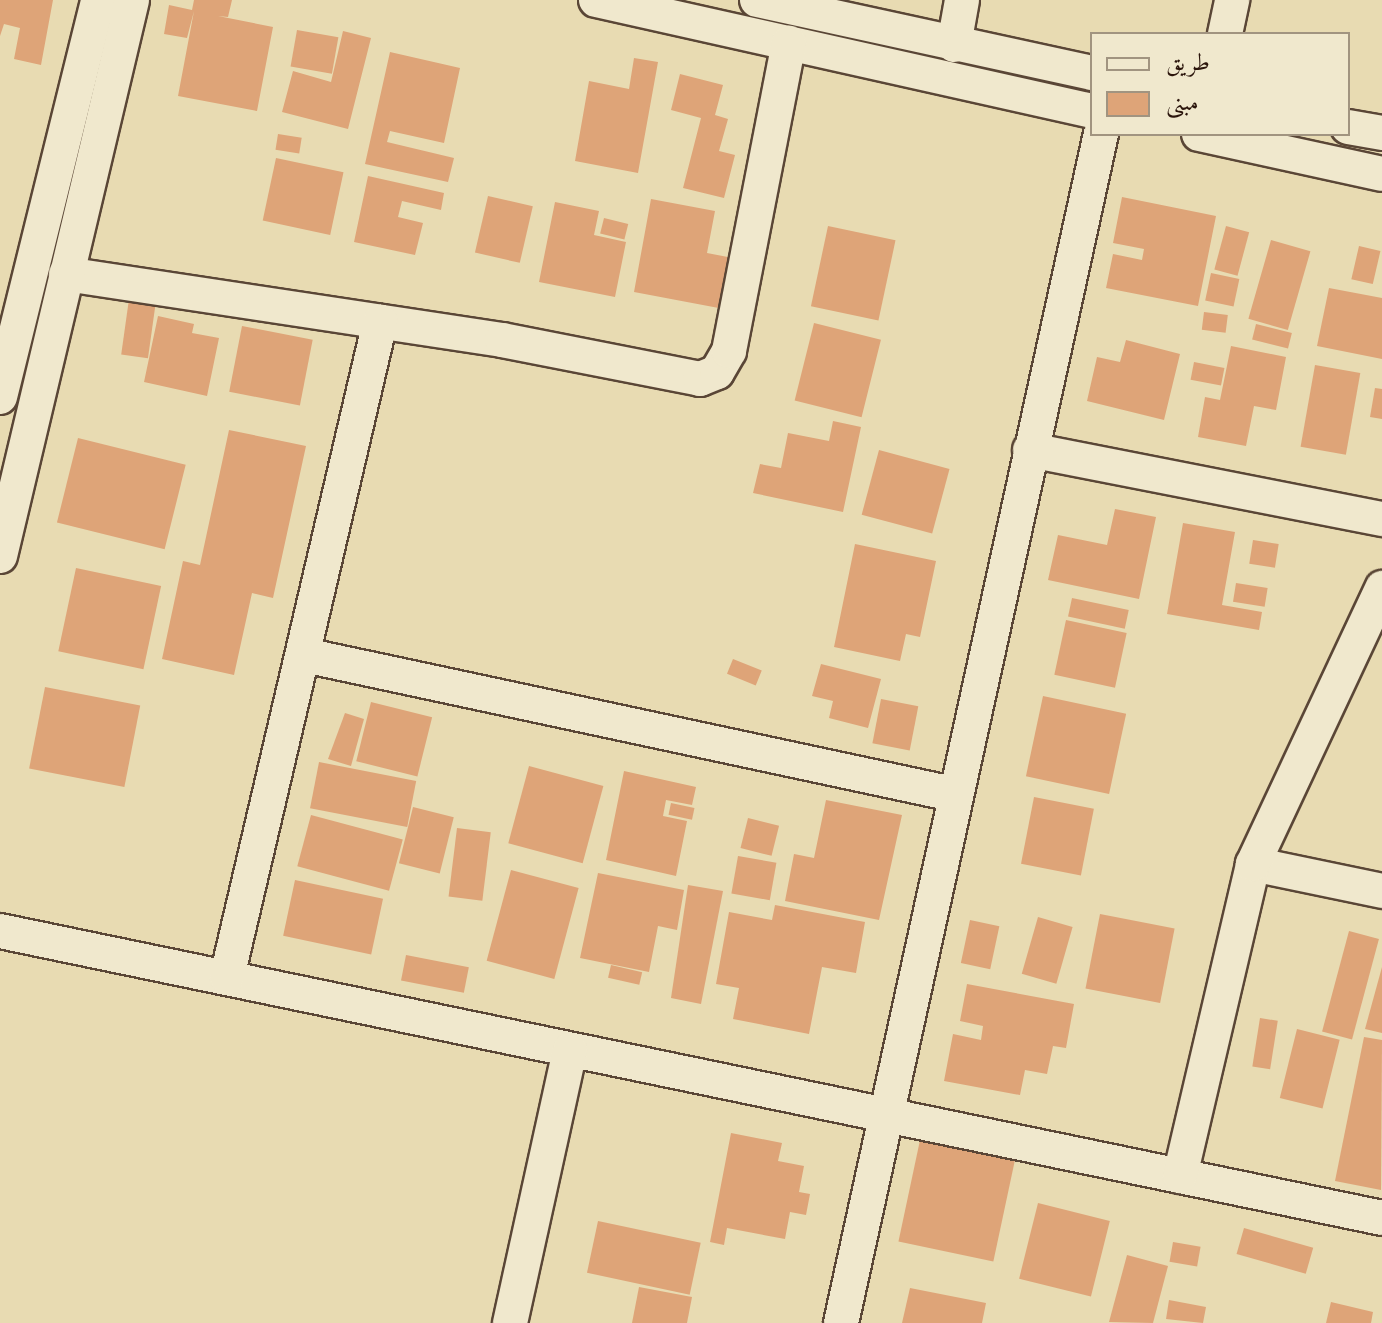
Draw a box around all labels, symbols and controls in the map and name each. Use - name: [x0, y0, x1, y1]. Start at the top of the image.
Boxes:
- legend: [1090, 32, 1350, 136]
- text: طريق: [1166, 47, 1210, 76]
- text: مبنى: [1166, 87, 1199, 116]

